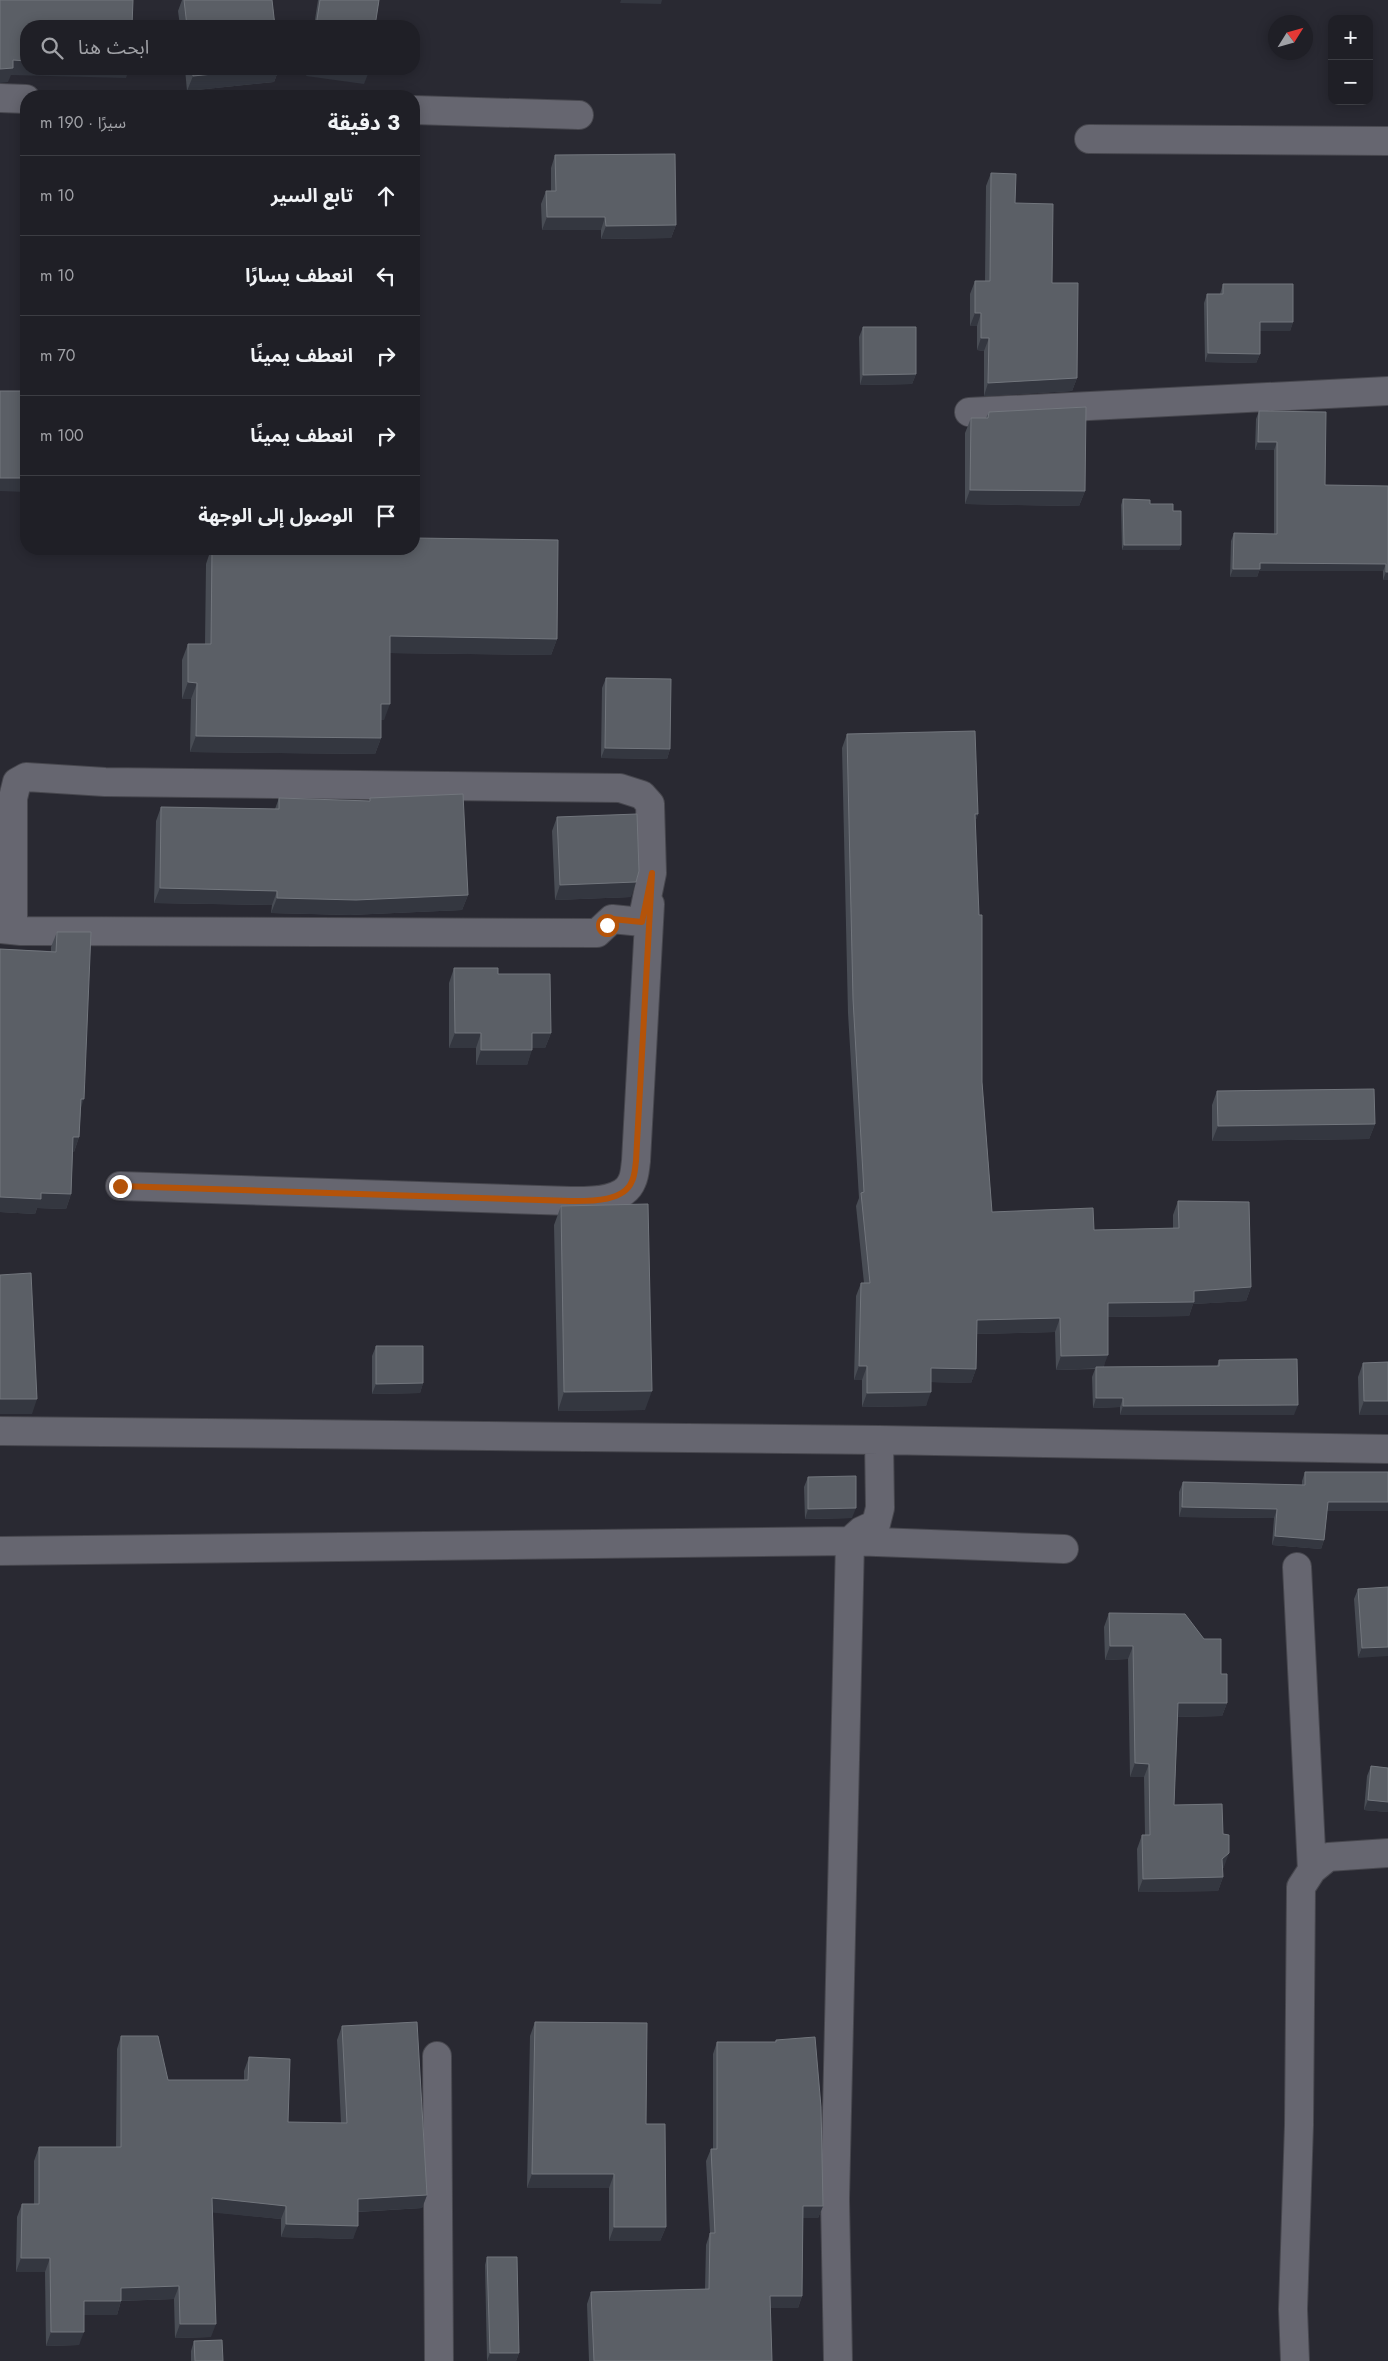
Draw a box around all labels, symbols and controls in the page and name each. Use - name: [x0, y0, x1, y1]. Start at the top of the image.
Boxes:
- north arrow: [1268, 15, 1313, 60]
- map controls: [1328, 15, 1373, 105]
- button: +: [1328, 15, 1373, 60]
- search box: [20, 20, 420, 75]
- icon: search: [38, 34, 66, 62]
- text: ابحث هنا: [78, 34, 149, 61]
- button: −: [1328, 60, 1373, 105]
- text: 3 دقيقة: [328, 108, 400, 138]
- text: سيرًا · 190 m: [40, 111, 126, 134]
- text: تابع السير: [271, 182, 353, 209]
- icon: ahead: [372, 182, 400, 210]
- text: 10 m: [40, 184, 74, 207]
- text: انعطف يسارًا: [245, 262, 353, 289]
- icon: left: [372, 262, 400, 290]
- text: 10 m: [40, 264, 74, 287]
- text: انعطف يمينًا: [250, 342, 353, 369]
- icon: right: [372, 342, 400, 370]
- text: 70 m: [40, 344, 75, 367]
- text: انعطف يمينًا: [250, 422, 353, 449]
- icon: right: [372, 422, 400, 450]
- text: 100 m: [40, 424, 84, 447]
- text: الوصول إلى الوجهة: [198, 502, 353, 529]
- icon: arrive: [372, 502, 400, 530]
- route start: [596, 914, 619, 937]
- route end: [109, 1175, 132, 1198]

